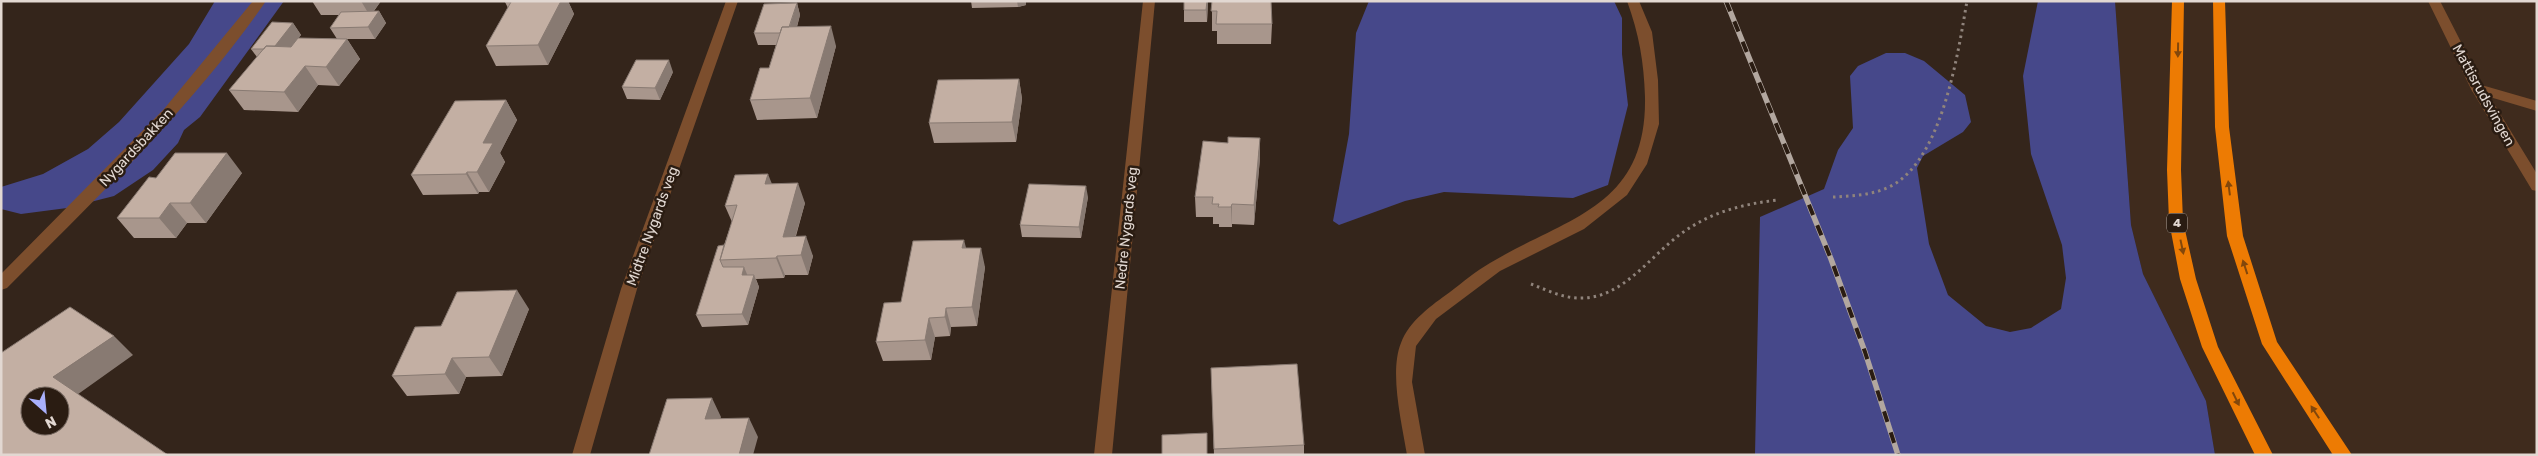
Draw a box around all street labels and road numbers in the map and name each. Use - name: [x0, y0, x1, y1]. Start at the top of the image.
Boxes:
- street label: Mattisrudsvingen: [2449, 41, 2519, 149]
- street label: Nygardsbakken: [96, 105, 177, 190]
- street label: Midtre Nygards veg: [623, 164, 682, 288]
- street label: Nedre Nygards veg: [1112, 166, 1141, 290]
- road number: 4: [2167, 214, 2187, 232]

